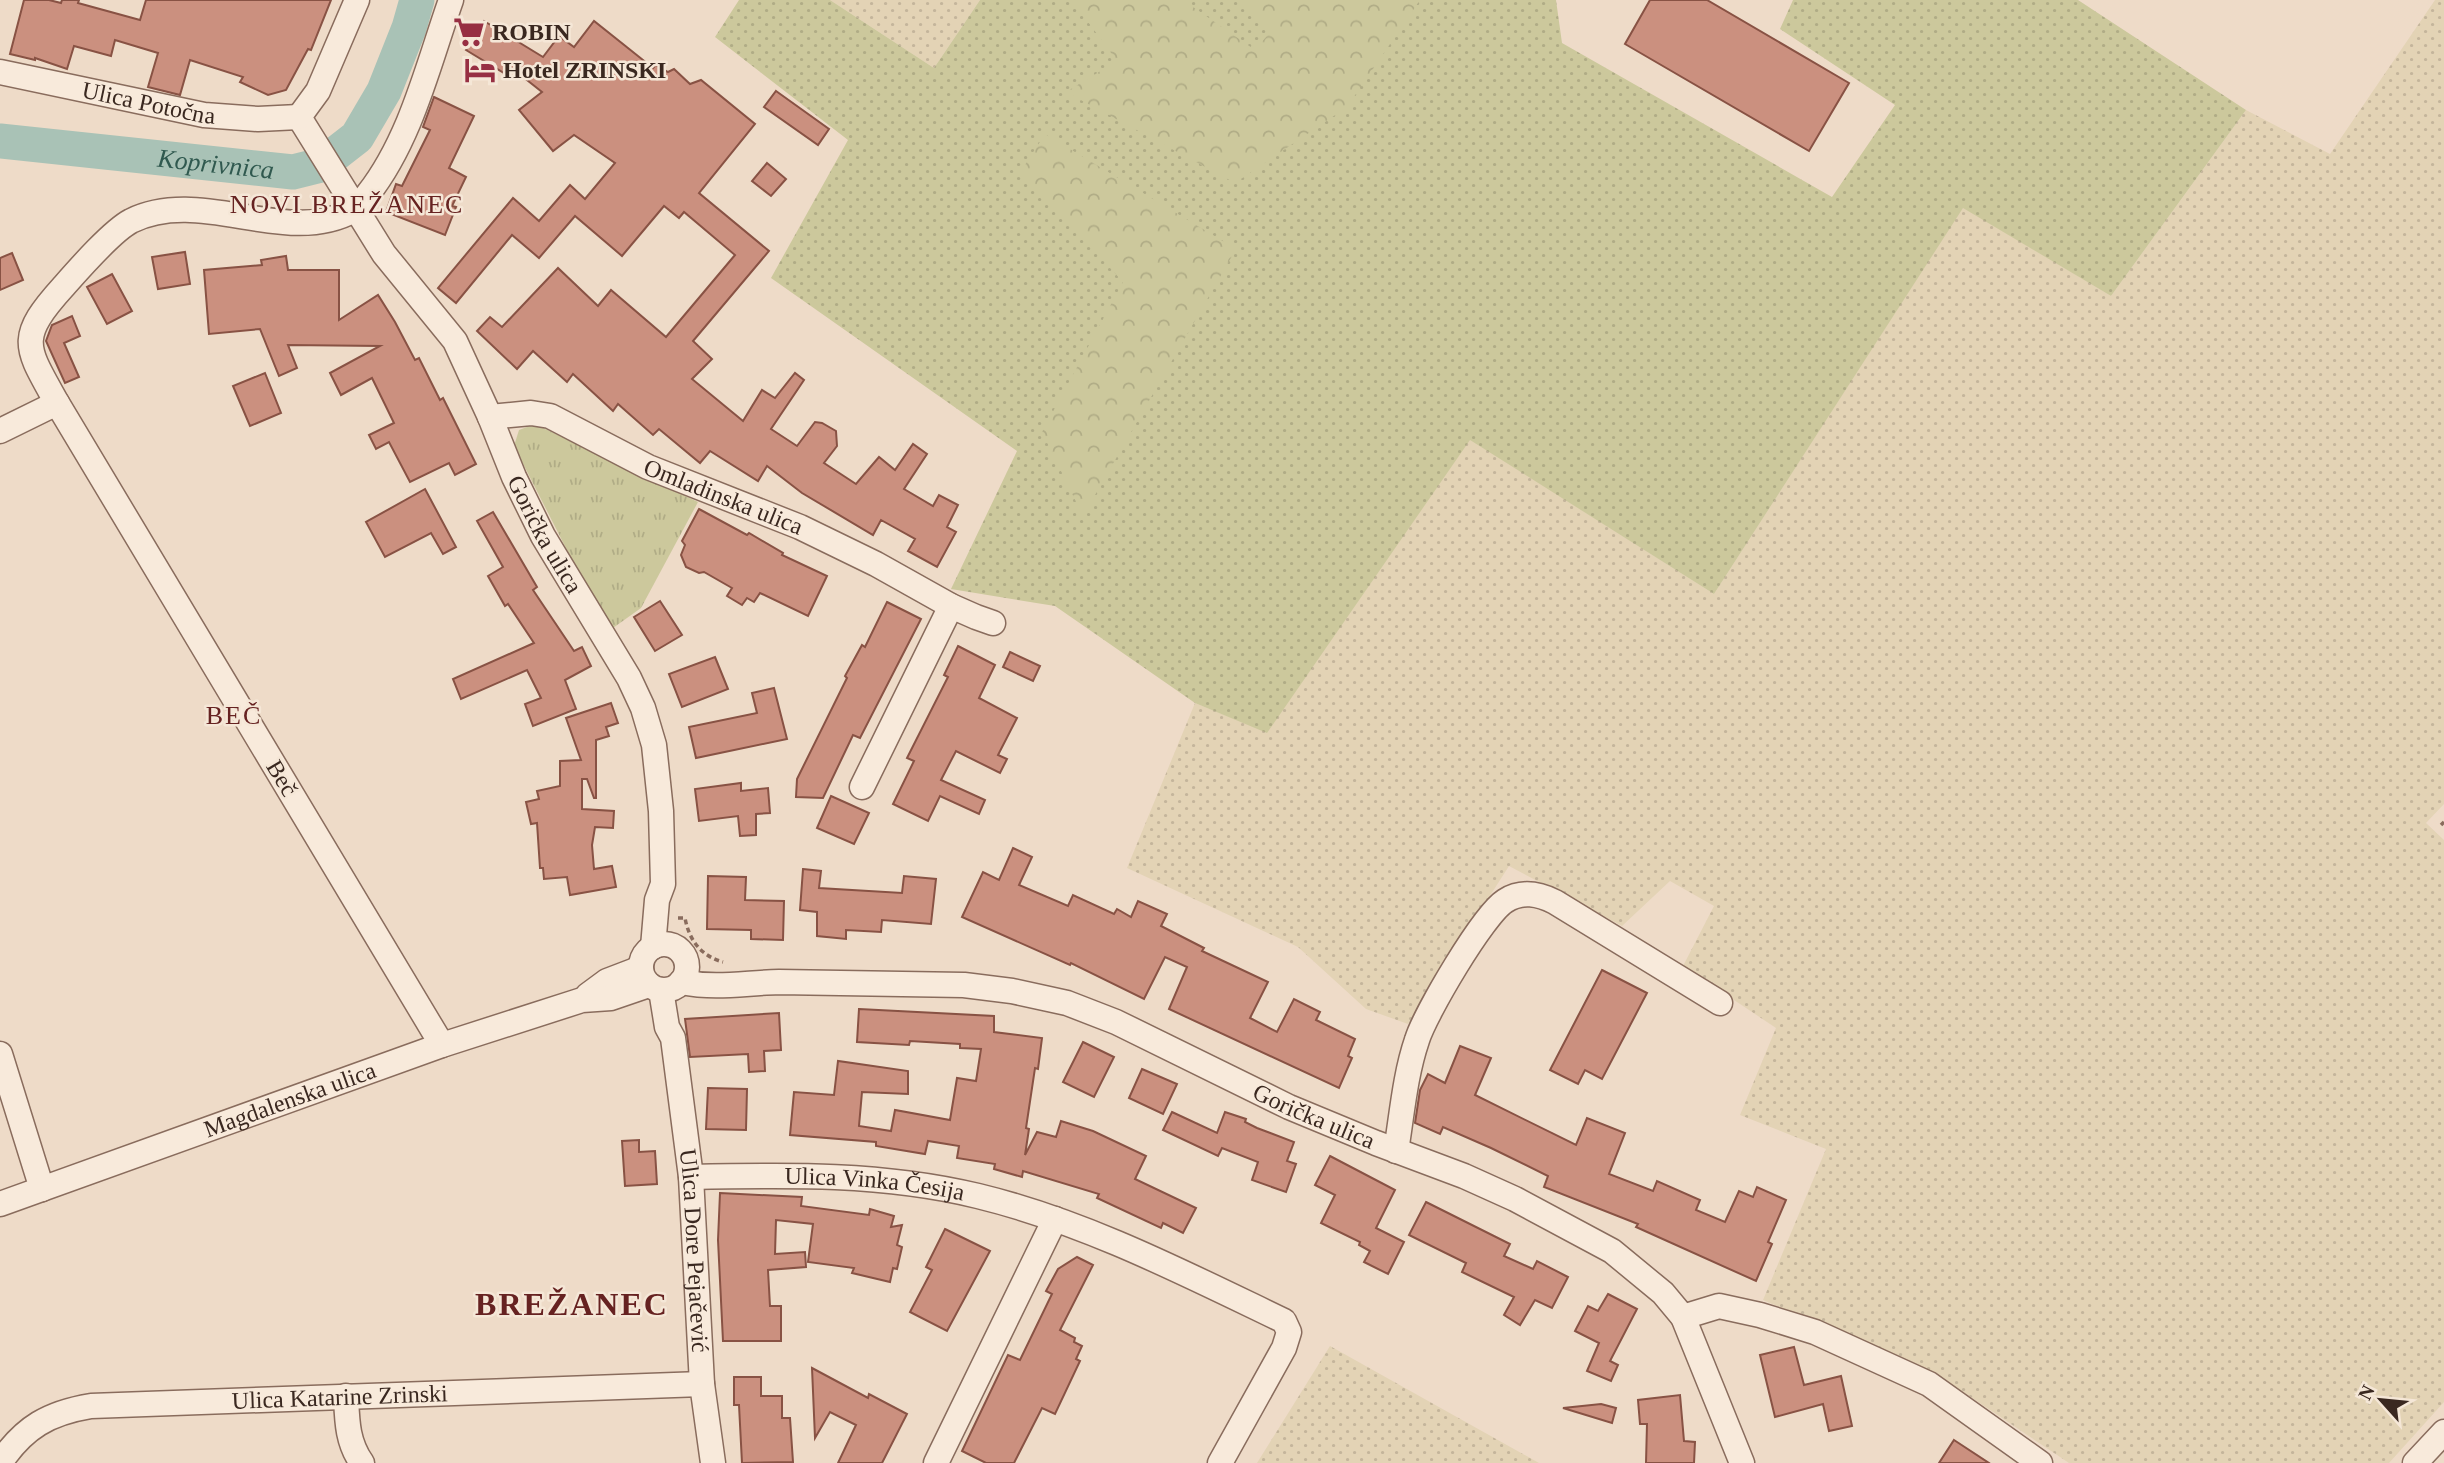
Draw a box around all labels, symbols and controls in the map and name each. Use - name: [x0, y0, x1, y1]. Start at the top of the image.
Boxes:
- supermarket icon: ROBIN: [452, 15, 486, 49]
- place label: ROBIN: [492, 19, 571, 45]
- hotel icon: Hotel ZRINSKI: [463, 53, 497, 87]
- place label: Hotel ZRINSKI: [503, 57, 666, 83]
- street label: Ulica Potočna: [80, 77, 216, 129]
- water label: Koprivnica: [155, 144, 275, 185]
- district label: NOVI BREŽANEC: [230, 190, 464, 219]
- street label: Omladinska ulica: [640, 454, 807, 540]
- street label: Gorička ulica: [502, 471, 588, 598]
- district label: BEČ: [206, 701, 262, 730]
- street label: Beč: [261, 755, 303, 801]
- street label: Magdalenska ulica: [200, 1057, 380, 1143]
- street label: Gorička ulica: [1249, 1078, 1379, 1154]
- street label: Ulica Dore Pejačević: [674, 1147, 713, 1353]
- street label: Ulica Vinka Česija: [784, 1163, 967, 1206]
- district label: BREŽANEC: [475, 1286, 669, 1322]
- north arrow: [2346, 1365, 2416, 1435]
- street label: Ulica Katarine Zrinski: [231, 1380, 448, 1414]
- text: N: [2354, 1381, 2379, 1403]

